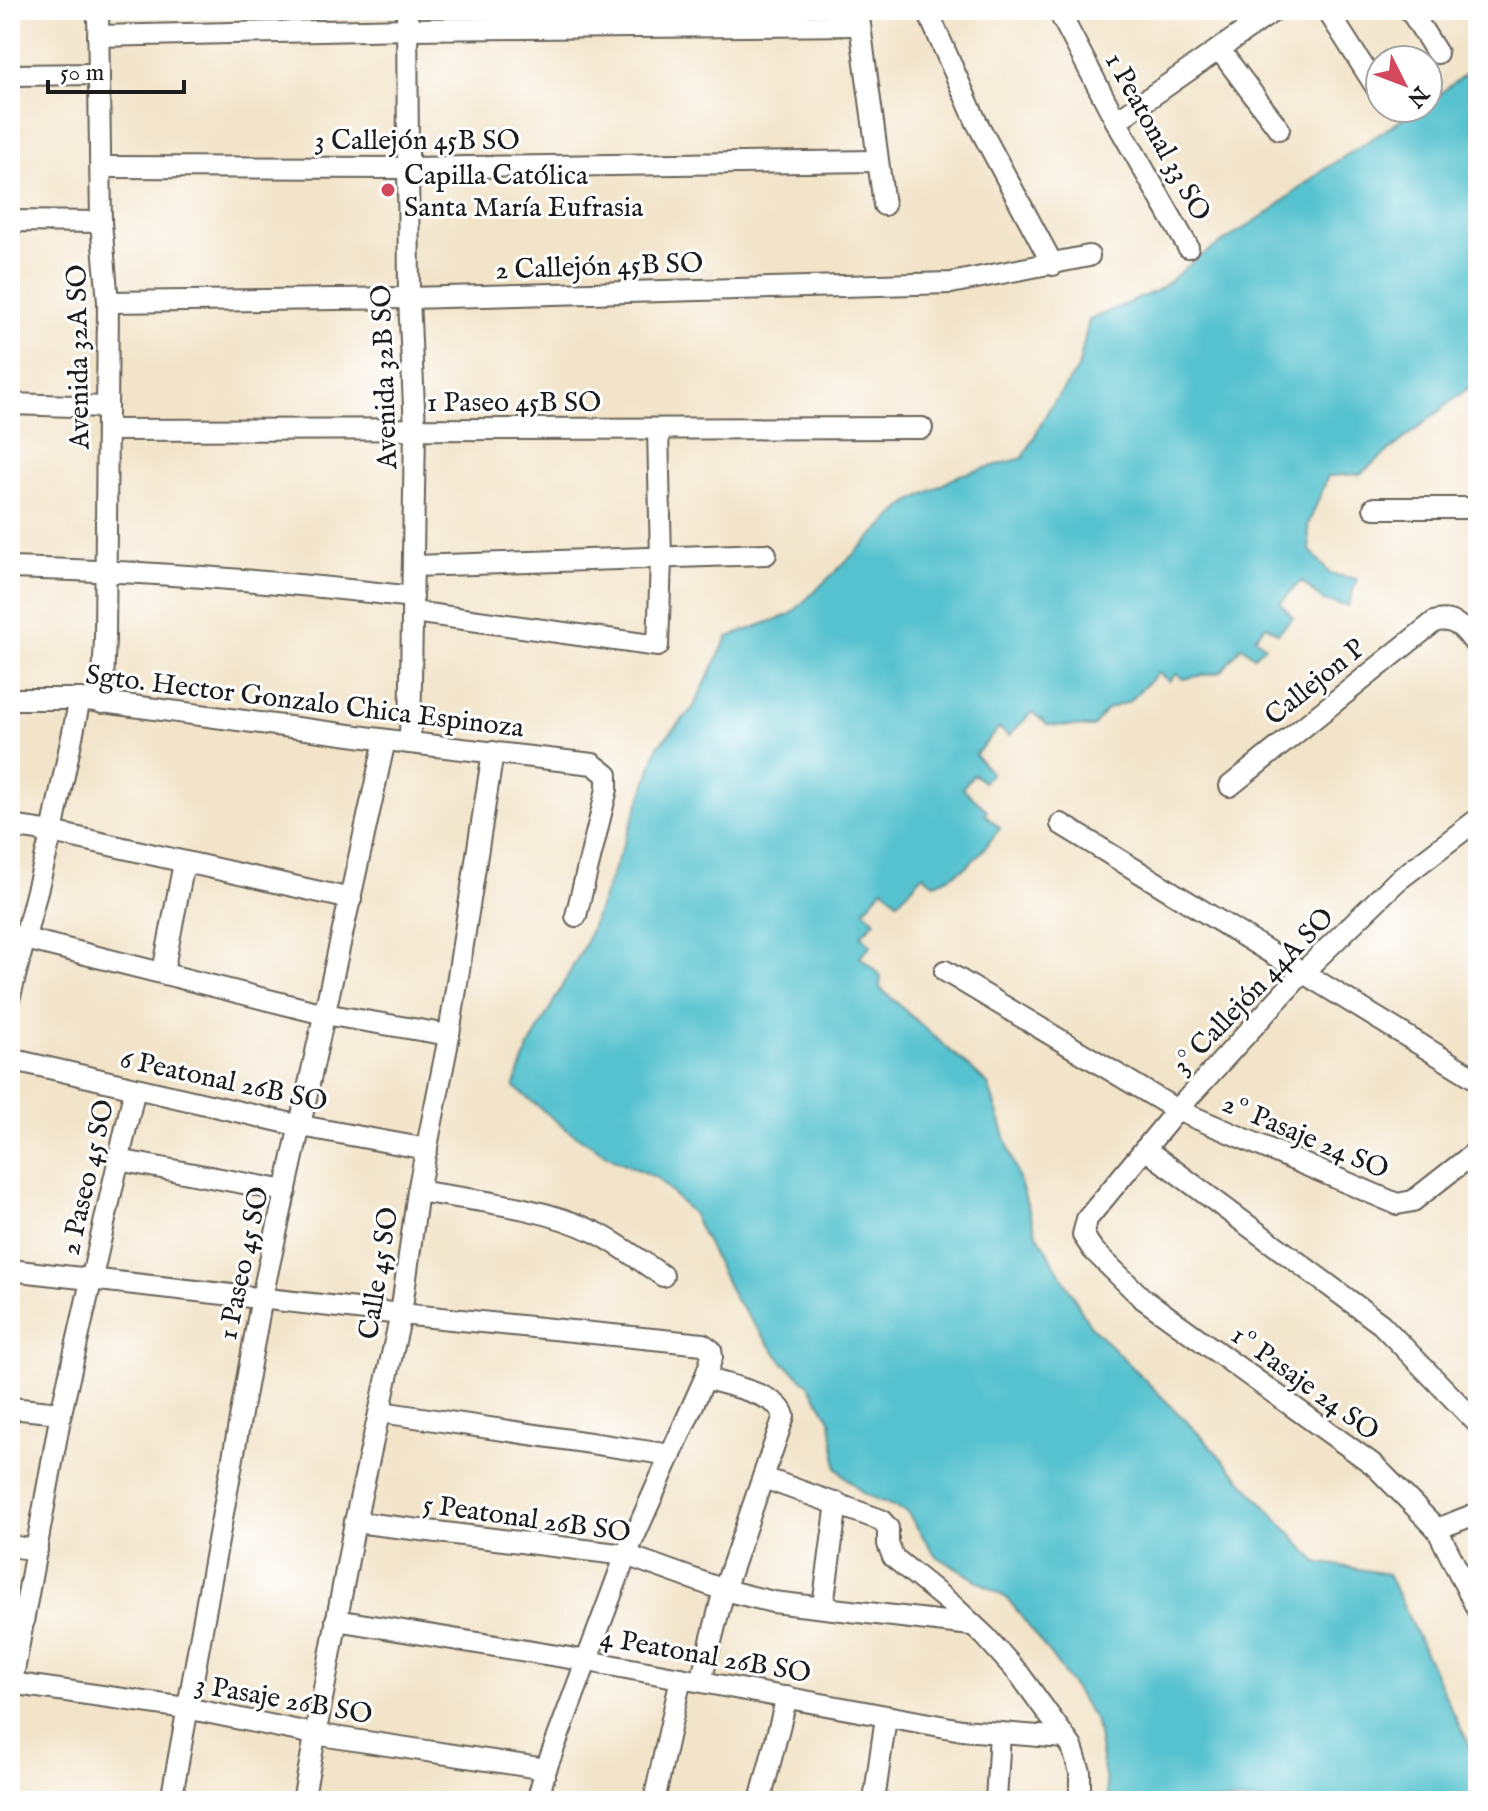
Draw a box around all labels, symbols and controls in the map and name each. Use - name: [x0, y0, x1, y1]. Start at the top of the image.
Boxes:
- scale bar: [48, 44, 184, 94]
- north arrow: [1364, 44, 1444, 124]
- street label: 1 Peatonal 33 SO: [1096, 47, 1218, 228]
- text: 50 m: [60, 58, 104, 89]
- text: N: [1401, 79, 1435, 112]
- street label: 3 Callejón 45B SO: [314, 124, 520, 159]
- place label: Capilla Católica Santa María Eufrasia: [404, 159, 644, 226]
- marker: Capilla Católica Santa María Eufrasia: [379, 181, 397, 199]
- street label: 2 Callejón 45B SO: [495, 246, 704, 289]
- street label: Avenida 32A SO: [60, 264, 99, 451]
- street label: Avenida 32B SO: [365, 284, 406, 471]
- street label: 1 Paseo 45B SO: [427, 386, 601, 421]
- street label: Callejon P: [1258, 632, 1373, 734]
- street label: Sgto. Hector Gonzalo Chica Espinoza: [84, 658, 527, 747]
- street label: 3° Callejón 44A SO: [1165, 901, 1342, 1082]
- street label: 6 Peatonal 26B SO: [117, 1042, 330, 1121]
- street label: 2º Pasaje 24 SO: [1217, 1087, 1394, 1188]
- street label: 2 Paseo 45 SO: [54, 1096, 123, 1259]
- street label: 1 Paseo 45 SO: [211, 1184, 278, 1343]
- street label: Calle 45 SO: [352, 1205, 407, 1342]
- street label: 1º Pasaje 24 SO: [1224, 1319, 1385, 1450]
- street label: 5 Peatonal 26B SO: [420, 1488, 633, 1551]
- street label: 4 Peatonal 26B SO: [598, 1621, 814, 1692]
- street label: 3 Pasaje 26B SO: [192, 1668, 375, 1733]

